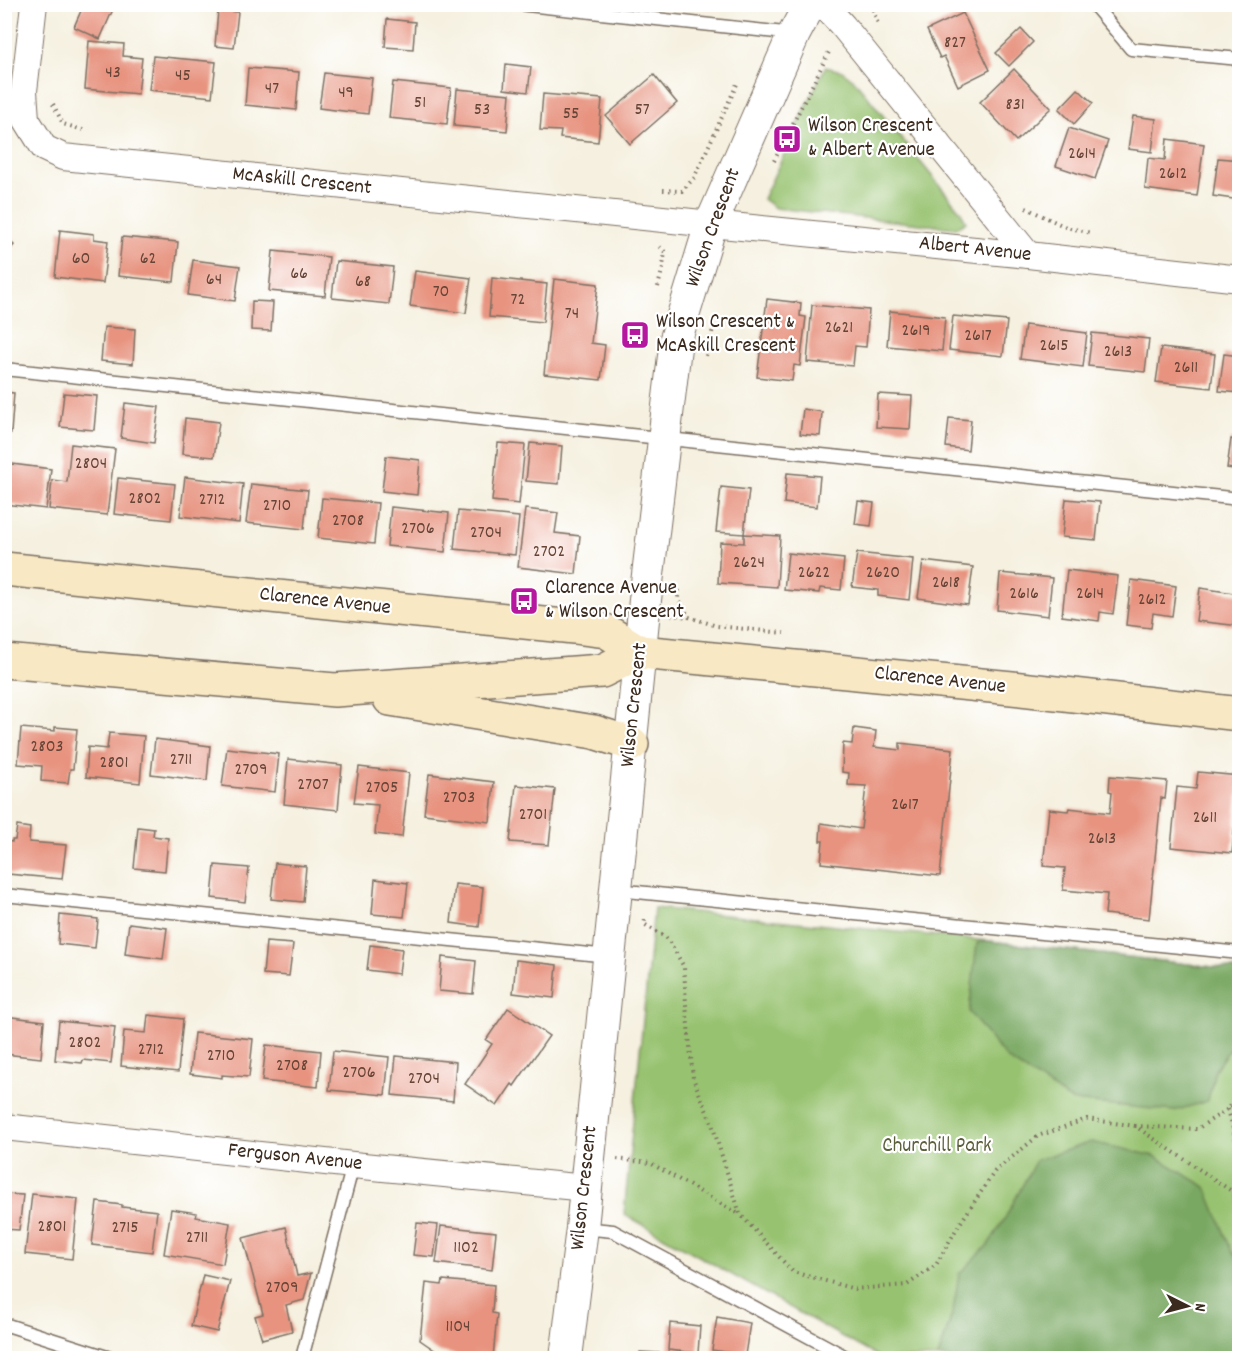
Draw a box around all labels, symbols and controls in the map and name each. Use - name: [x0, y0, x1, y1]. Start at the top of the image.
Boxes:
- house number: 827: [944, 31, 966, 56]
- house number: 43: [105, 61, 121, 86]
- house number: 45: [175, 64, 191, 89]
- house number: 47: [265, 77, 279, 102]
- house number: 49: [338, 81, 354, 106]
- house number: 51: [414, 91, 426, 116]
- house number: 831: [1005, 93, 1025, 118]
- house number: 53: [474, 98, 490, 123]
- house number: 57: [634, 98, 650, 123]
- house number: 55: [563, 102, 579, 127]
- place label: Wilson Crescent & Albert Avenue: [808, 112, 935, 166]
- bus stop icon: Wilson Crescent & Albert Avenue: [771, 123, 803, 155]
- house number: 2614: [1068, 142, 1096, 167]
- street label: McAskill Crescent: [231, 160, 373, 204]
- house number: 2612: [1159, 162, 1187, 187]
- street label: Wilson Crescent: [679, 164, 750, 292]
- street label: Albert Avenue: [917, 229, 1033, 271]
- house number: 60: [72, 247, 90, 272]
- house number: 62: [140, 247, 156, 272]
- house number: 66: [290, 262, 308, 287]
- house number: 64: [206, 268, 222, 293]
- house number: 68: [355, 270, 371, 295]
- house number: 70: [433, 280, 449, 305]
- house number: 72: [511, 288, 525, 313]
- house number: 74: [565, 302, 579, 327]
- place label: Wilson Crescent & McAskill Crescent: [656, 308, 796, 362]
- house number: 2621: [825, 316, 853, 341]
- bus stop icon: Wilson Crescent & McAskill Crescent: [619, 319, 651, 351]
- house number: 2619: [902, 319, 930, 344]
- house number: 2617: [964, 324, 992, 349]
- house number: 2615: [1040, 334, 1068, 359]
- house number: 2613: [1104, 340, 1132, 365]
- house number: 2611: [1174, 356, 1198, 381]
- house number: 2804: [75, 452, 107, 477]
- house number: 2802: [129, 487, 161, 512]
- house number: 2712: [199, 488, 225, 513]
- house number: 2710: [263, 494, 291, 519]
- house number: 2708: [332, 509, 364, 534]
- house number: 2706: [401, 517, 435, 542]
- house number: 2704: [470, 521, 502, 546]
- house number: 2702: [533, 540, 565, 565]
- house number: 2624: [733, 551, 765, 576]
- house number: 2622: [798, 561, 830, 586]
- house number: 2620: [866, 561, 900, 586]
- house number: 2618: [932, 571, 960, 596]
- place label: Clarence Avenue & Wilson Crescent: [545, 574, 684, 628]
- street label: Clarence Avenue: [258, 580, 392, 624]
- house number: 2616: [1009, 582, 1039, 607]
- house number: 2614: [1076, 582, 1104, 607]
- bus stop icon: Clarence Avenue & Wilson Crescent: [508, 585, 540, 617]
- house number: 2612: [1138, 588, 1166, 613]
- street label: Wilson Crescent: [614, 641, 656, 769]
- street label: Clarence Avenue: [873, 659, 1007, 703]
- house number: 2803: [31, 735, 63, 760]
- house number: 2711: [170, 748, 192, 773]
- house number: 2801: [100, 751, 128, 776]
- house number: 2709: [235, 758, 267, 783]
- house number: 2707: [297, 773, 329, 798]
- house number: 2705: [366, 776, 398, 801]
- house number: 2703: [443, 786, 475, 811]
- house number: 2617: [891, 793, 919, 818]
- house number: 2701: [519, 803, 547, 828]
- house number: 2611: [1193, 806, 1217, 831]
- house number: 2613: [1088, 827, 1116, 852]
- house number: 2802: [69, 1031, 101, 1056]
- house number: 2712: [138, 1038, 164, 1063]
- house number: 2710: [207, 1044, 235, 1069]
- house number: 2708: [276, 1054, 308, 1079]
- house number: 2706: [342, 1061, 376, 1086]
- house number: 2704: [408, 1067, 440, 1092]
- street label: Wilson Crescent: [564, 1124, 606, 1252]
- park label: Churchill Park: [882, 1132, 992, 1162]
- street label: Ferguson Avenue: [226, 1136, 364, 1180]
- house number: 2801: [38, 1215, 66, 1240]
- house number: 2715: [111, 1216, 139, 1241]
- house number: 2711: [186, 1226, 208, 1251]
- house number: 1102: [453, 1236, 479, 1261]
- house number: 2709: [266, 1276, 298, 1301]
- north arrow: [1157, 1276, 1217, 1336]
- text: N: [1188, 1302, 1211, 1313]
- house number: 1104: [445, 1315, 471, 1340]

